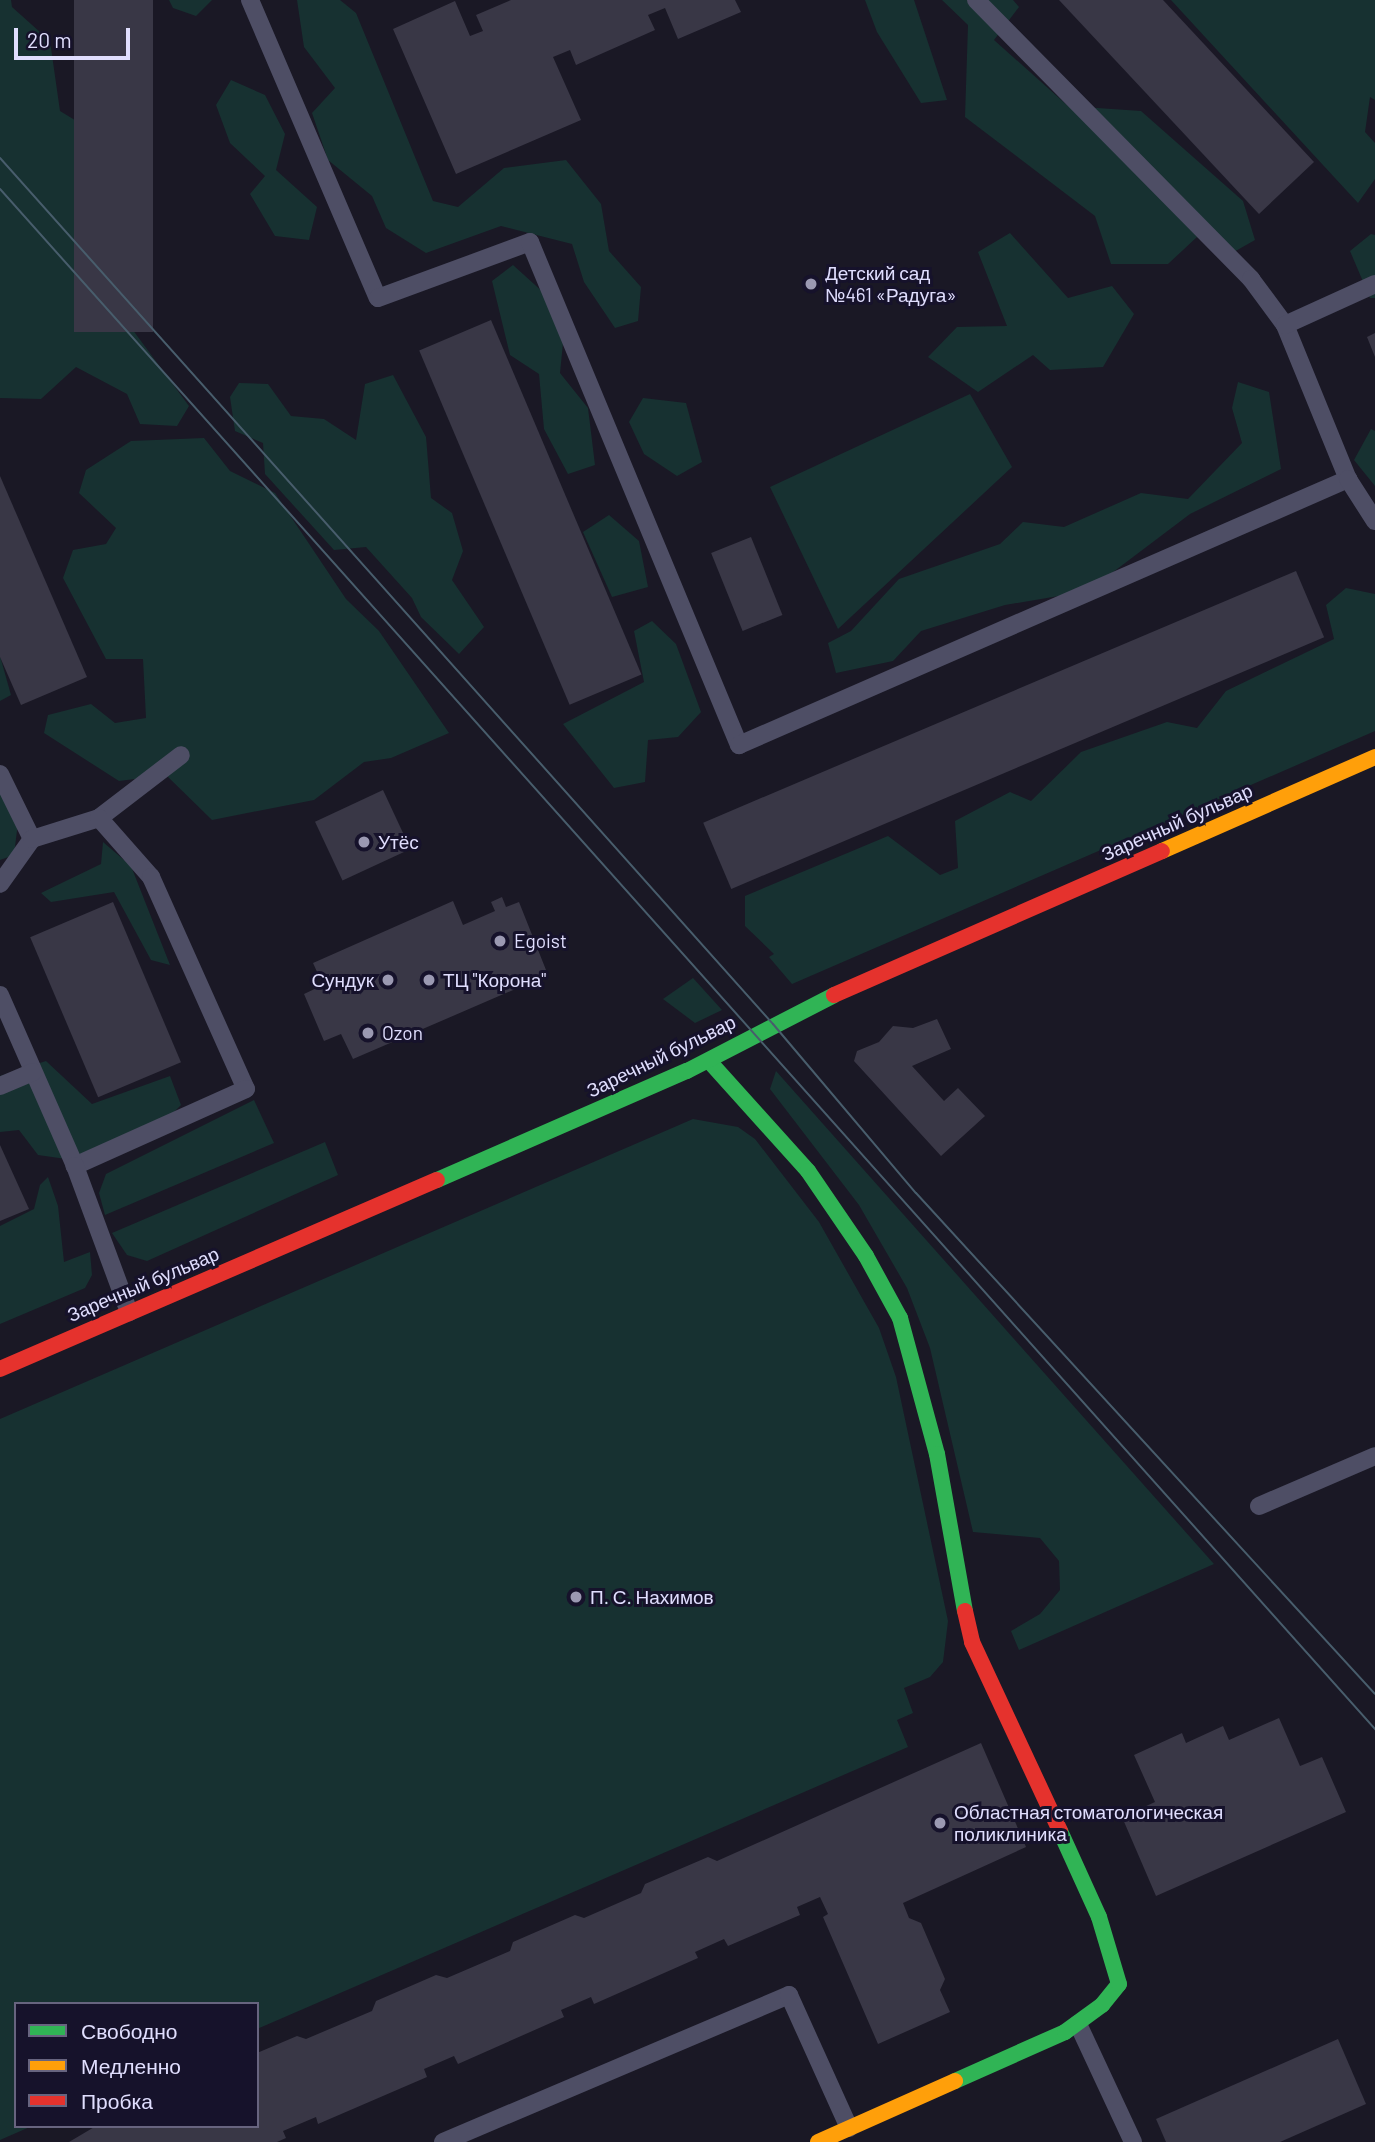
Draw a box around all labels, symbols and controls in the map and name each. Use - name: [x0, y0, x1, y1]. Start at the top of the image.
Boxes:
- scale bar: [18, 14, 133, 58]
- text: 20 m: [27, 27, 72, 52]
- place label: Детский сад №461 «Радуга»: [825, 262, 957, 306]
- marker: Детский сад №461 «Радуга»: [803, 276, 819, 292]
- street label: Заречный бульвар: [1098, 779, 1256, 865]
- place label: Утёс: [378, 831, 419, 853]
- marker: Утёс: [356, 834, 372, 850]
- place label: Egoist: [514, 930, 567, 952]
- marker: Egoist: [492, 933, 508, 949]
- place label: Сундук: [311, 969, 374, 991]
- place label: ТЦ "Корона": [443, 969, 546, 991]
- marker: Сундук: [380, 972, 396, 988]
- marker: ТЦ "Корона": [421, 972, 437, 988]
- street label: Заречный бульвар: [583, 1010, 739, 1102]
- place label: Ozon: [382, 1022, 423, 1044]
- marker: Ozon: [360, 1025, 376, 1041]
- street label: Заречный бульвар: [64, 1242, 222, 1326]
- place label: П. С. Нахимов: [590, 1586, 714, 1608]
- marker: П. С. Нахимов: [568, 1589, 584, 1605]
- place label: Областная стоматологическая поликлиника: [954, 1801, 1223, 1845]
- marker: Областная стоматологическая поликлиника: [932, 1815, 948, 1831]
- legend: [14, 2002, 259, 2128]
- text: Свободно: [81, 2018, 178, 2043]
- text: Медленно: [81, 2053, 181, 2078]
- text: Пробка: [81, 2088, 153, 2113]

